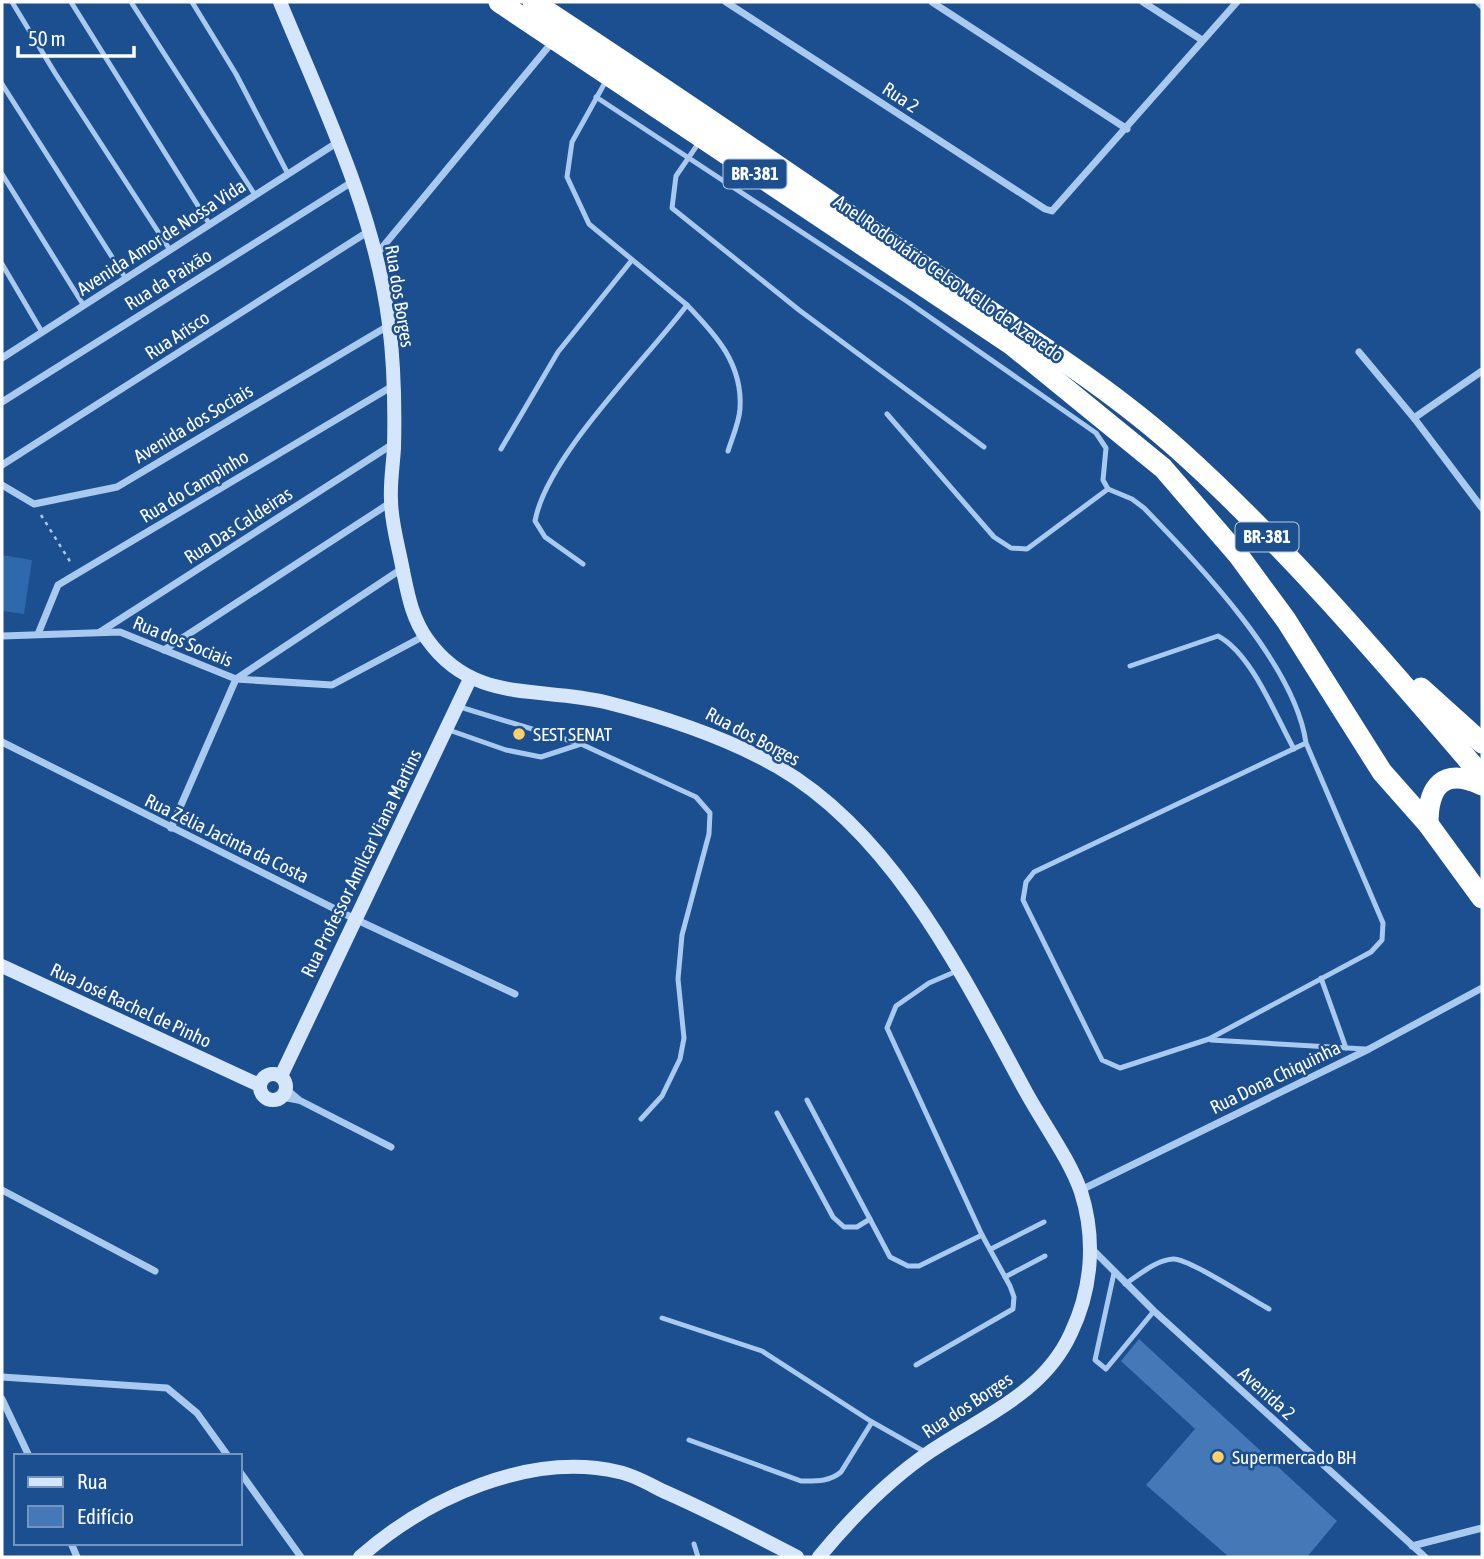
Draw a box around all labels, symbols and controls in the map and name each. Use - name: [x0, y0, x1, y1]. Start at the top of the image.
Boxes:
- scale bar: [18, 14, 133, 58]
- text: 50 m: [28, 26, 66, 50]
- street label: Rua 2: [879, 77, 923, 117]
- road number: BR-381: [724, 160, 786, 188]
- street label: Avenida Amor de Nossa Vida: [73, 174, 249, 300]
- street label: Anel Rodoviário Celso Mello de Azevedo: [830, 190, 1068, 366]
- street label: Rua dos Borges: [381, 243, 419, 349]
- street label: Rua da Paixão: [121, 244, 215, 314]
- street label: Rua Arisco: [141, 306, 213, 364]
- street label: Avenida dos Sociais: [129, 379, 257, 467]
- street label: Rua do Campinho: [136, 445, 252, 527]
- street label: Rua Das Caldeiras: [180, 482, 296, 568]
- road number: BR-381: [1236, 522, 1298, 552]
- street label: Rua dos Sociais: [130, 611, 236, 671]
- street label: Rua dos Borges: [702, 702, 804, 770]
- place label: SEST SENAT: [533, 723, 613, 745]
- marker: SEST SENAT: [511, 726, 527, 742]
- street label: Rua Professor Amílcar Viana Martins: [296, 745, 426, 980]
- street label: Rua Zélia Jacinta da Costa: [142, 789, 312, 887]
- street label: Rua José Rachel de Pinho: [47, 958, 215, 1052]
- street label: Rua Dona Chiquinha: [1206, 1036, 1344, 1118]
- street label: Avenida 2: [1234, 1362, 1300, 1424]
- street label: Rua dos Borges: [918, 1367, 1017, 1442]
- place label: Supermercado BH: [1232, 1446, 1357, 1468]
- marker: Supermercado BH: [1210, 1449, 1226, 1465]
- legend: [14, 1454, 242, 1545]
- text: Rua: [77, 1469, 107, 1493]
- text: Edifício: [77, 1504, 134, 1528]

